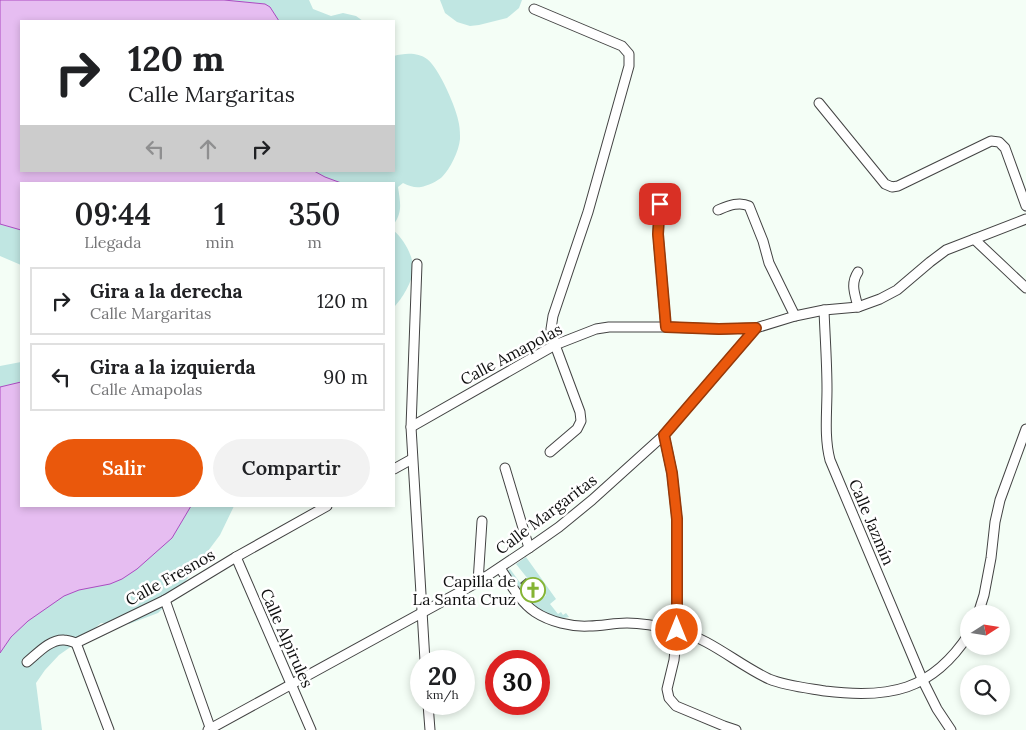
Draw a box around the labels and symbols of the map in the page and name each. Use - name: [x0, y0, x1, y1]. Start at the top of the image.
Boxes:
- pin: [639, 183, 681, 225]
- street label: Calle Amapolas: [457, 319, 565, 389]
- street label: Calle Margaritas: [491, 469, 601, 559]
- street label: Calle Jazmín: [845, 476, 899, 568]
- street label: Calle Fresnos: [122, 544, 218, 610]
- place label: Capilla de La Santa Cruz: [413, 571, 516, 609]
- church icon: Capilla de La Santa Cruz: [520, 577, 546, 603]
- street label: Calle Alpirules: [256, 585, 318, 691]
- position arrow: [650, 603, 702, 655]
- north arrow: [960, 605, 1010, 655]
- speed limit sign: 30: [485, 650, 550, 715]

